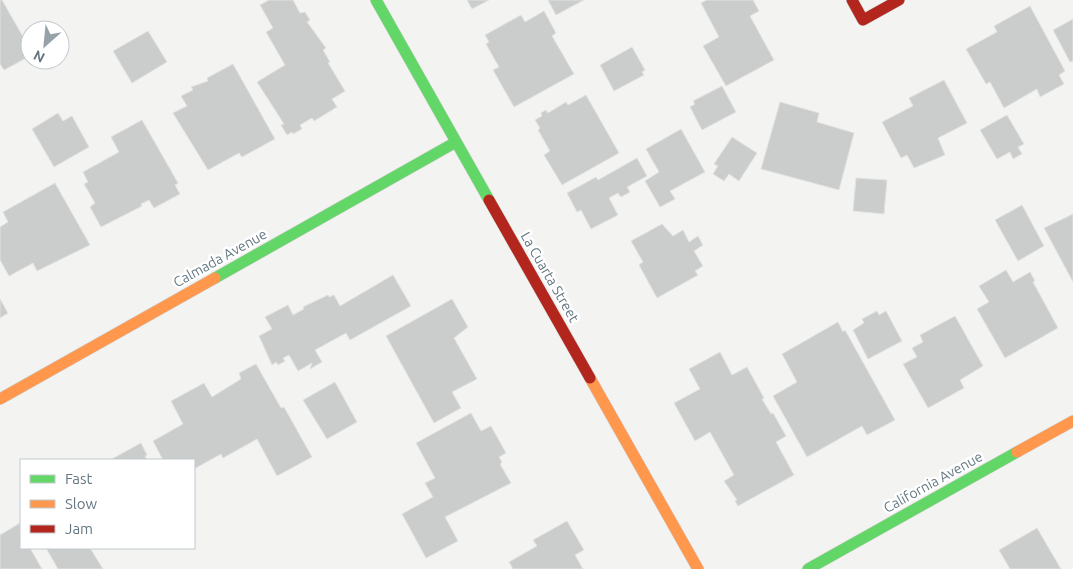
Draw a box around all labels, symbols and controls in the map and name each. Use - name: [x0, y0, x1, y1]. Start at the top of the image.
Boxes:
- north arrow: [20, 20, 70, 70]
- text: N: [31, 47, 47, 66]
- street label: Calmada Avenue: [170, 226, 270, 290]
- street label: La Cuarta Street: [518, 229, 583, 325]
- street label: California Avenue: [881, 448, 985, 516]
- legend: [20, 459, 195, 549]
- text: Fast: [65, 470, 93, 487]
- text: Slow: [65, 495, 98, 512]
- text: Jam: [65, 520, 93, 537]

